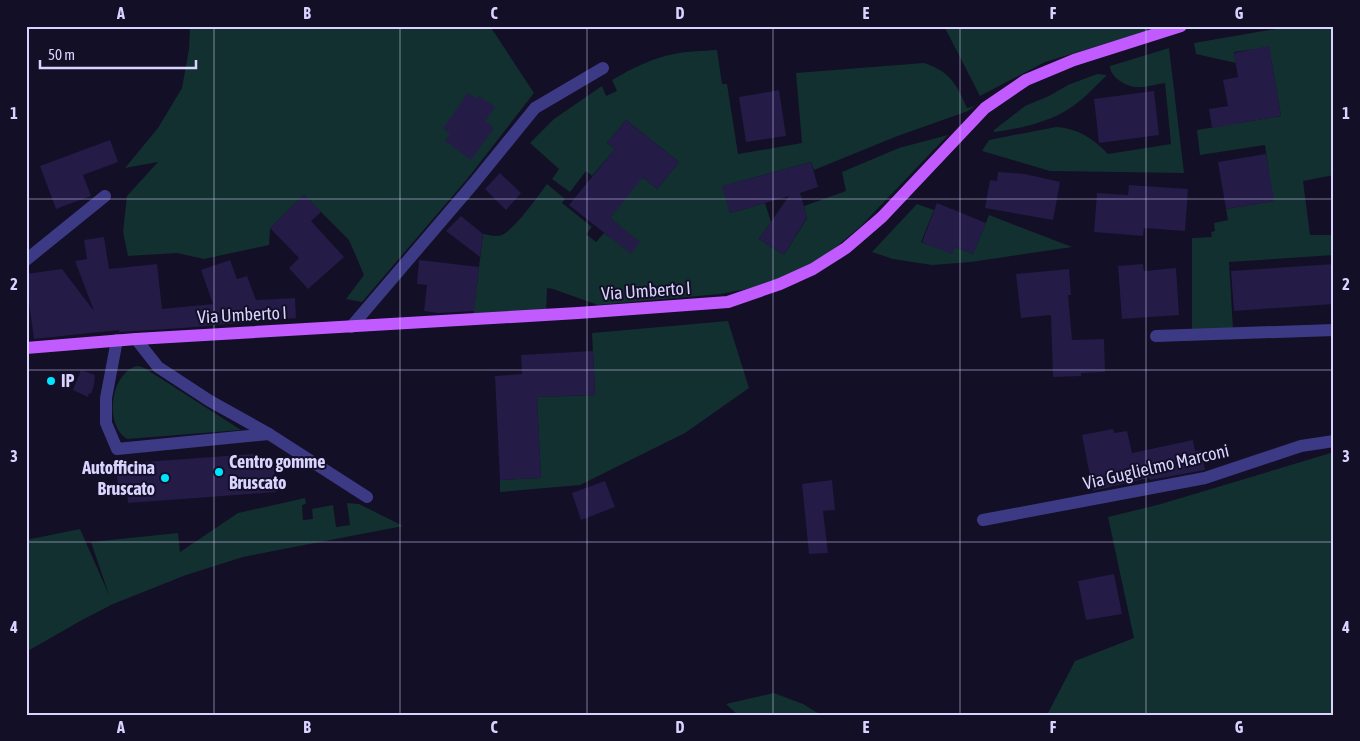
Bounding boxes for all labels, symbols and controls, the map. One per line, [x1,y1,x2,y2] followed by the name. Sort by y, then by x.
[116,4,125,22] text: A
[303,4,311,22] text: B
[490,4,498,22] text: C
[676,4,685,22] text: D
[863,4,870,22] text: E
[1050,4,1057,22] text: F
[1235,4,1244,22] text: G
[40,38,196,70] scale bar
[48,46,75,63] text: 50 m
[10,104,18,122] text: 1
[1342,104,1350,122] text: 1
[10,275,18,293] text: 2
[1342,275,1350,293] text: 2
[600,277,691,304] street label: Via Umberto I
[197,302,287,327] street label: Via Umberto I
[61,370,75,391] place label: IP
[45,375,57,387] marker: IP
[1081,439,1231,494] street label: Via Guglielmo Marconi
[10,447,18,465] text: 3
[1342,447,1350,465] text: 3
[229,451,325,493] place label: Centro gomme Bruscato
[81,457,155,499] place label: Autofficina Bruscato
[213,466,225,478] marker: Centro gomme Bruscato
[159,472,171,484] marker: Autofficina Bruscato
[9,618,18,636] text: 4
[1341,618,1350,636] text: 4
[116,718,125,736] text: A
[303,718,311,736] text: B
[490,718,498,736] text: C
[676,718,685,736] text: D
[863,718,870,736] text: E
[1050,718,1057,736] text: F
[1235,718,1244,736] text: G

